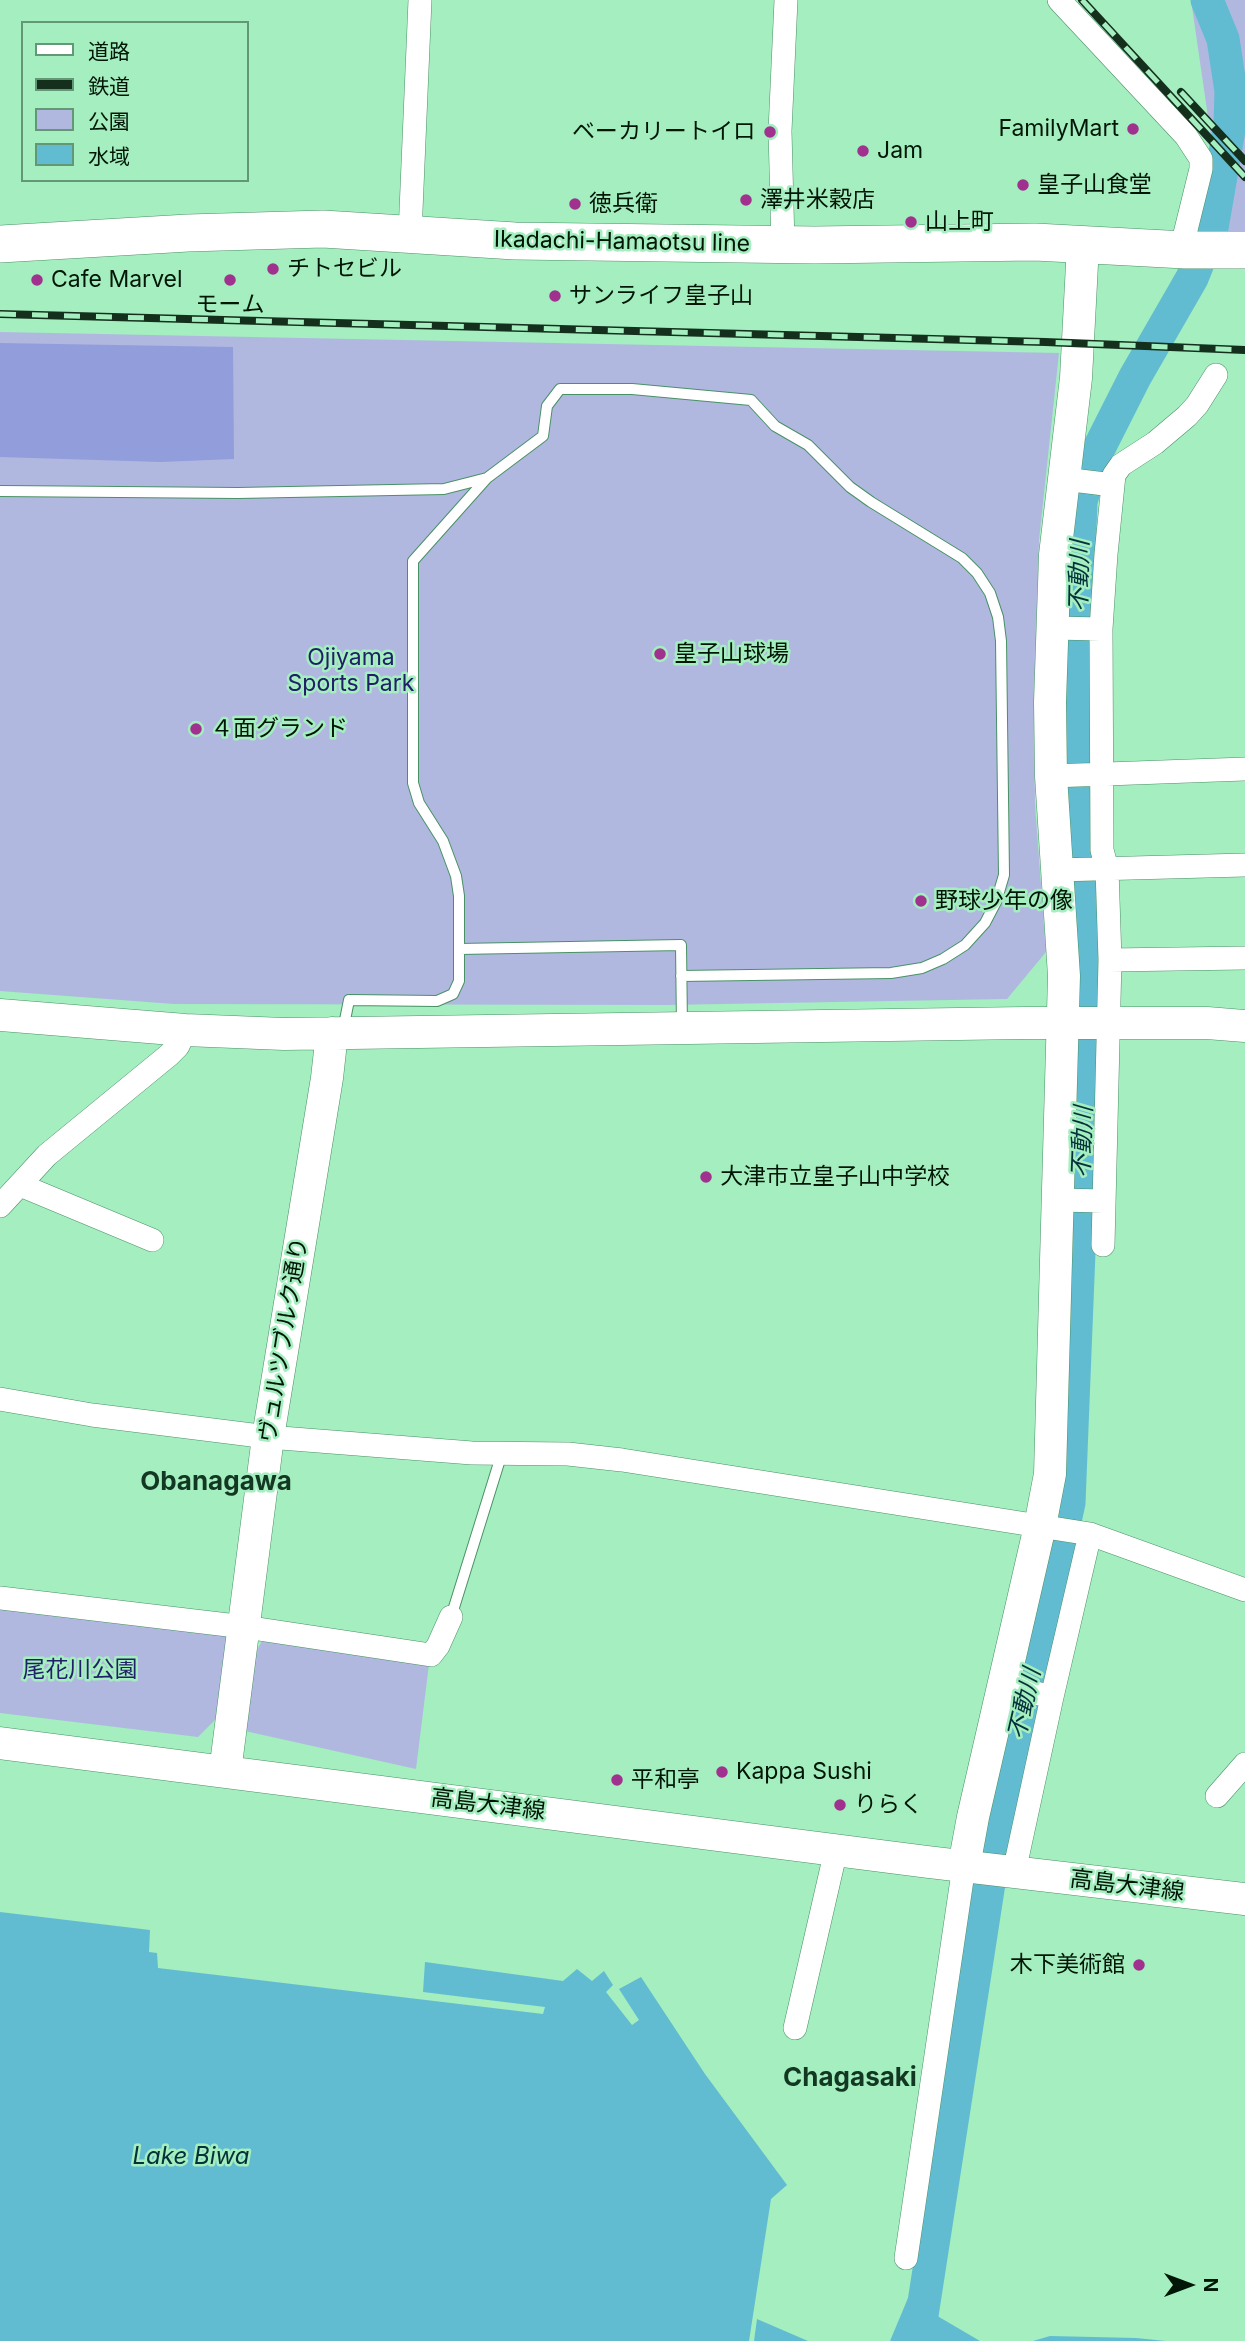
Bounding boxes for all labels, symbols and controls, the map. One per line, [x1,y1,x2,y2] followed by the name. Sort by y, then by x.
[21,21,248,182] legend
[88,39,130,64] text: 道路
[88,74,130,99] text: 鉄道
[88,109,130,134] text: 公園
[998,115,1119,143] place label: FamilyMart
[572,118,756,146] place label: ベーカリートイロ
[1125,121,1141,137] marker: FamilyMart
[762,124,778,140] marker: ベーカリートイロ
[877,137,923,165] place label: Jam
[855,143,871,159] marker: Jam
[88,144,130,169] text: 水域
[1037,171,1152,199] place label: 皇子山食堂
[1015,177,1031,193] marker: 皇子山食堂
[760,186,875,214] place label: 澤井米穀店
[589,190,658,218] place label: 徳兵衛
[738,192,754,208] marker: 澤井米穀店
[567,196,583,212] marker: 徳兵衛
[925,208,994,236] place label: 山上町
[903,214,919,230] marker: 山上町
[494,226,750,258] street label: Ikadachi-Hamaotsu line
[287,255,402,283] place label: チトセビル
[265,261,281,277] marker: チトセビル
[51,266,183,294] place label: Cafe Marvel
[29,272,45,288] marker: Cafe Marvel
[222,272,238,288] marker: モーム
[569,282,753,310] place label: サンライフ皇子山
[547,288,563,304] marker: サンライフ皇子山
[196,291,264,319] place label: モーム
[1065,540,1095,612] water label: 不動川
[674,640,789,668] place label: 皇子山球場
[288,644,414,698] park label: Ojiyama Sports Park
[652,646,668,662] marker: 皇子山球場
[210,715,348,743] place label: ４面グランド
[188,721,204,737] marker: ４面グランド
[935,887,1073,915] place label: 野球少年の像
[913,893,929,909] marker: 野球少年の像
[1067,1106,1099,1178] water label: 不動川
[720,1163,950,1191] place label: 大津市立皇子山中学校
[698,1169,714,1185] marker: 大津市立皇子山中学校
[254,1236,314,1444] street label: ヴュルツブルク通り
[140,1466,292,1498] district label: Obanagawa
[23,1656,137,1684] park label: 尾花川公園
[1003,1666,1047,1742] water label: 不動川
[736,1758,872,1786] place label: Kappa Sushi
[714,1764,730,1780] marker: Kappa Sushi
[631,1766,700,1794] place label: 平和亭
[609,1772,625,1788] marker: 平和亭
[429,1784,547,1826] street label: 高島大津線
[854,1791,923,1819] place label: りらく
[832,1797,848,1813] marker: りらく
[1068,1865,1186,1907] street label: 高島大津線
[1010,1951,1125,1979] place label: 木下美術館
[1131,1957,1147,1973] marker: 木下美術館
[783,2062,917,2094] district label: Chagasaki
[133,2143,249,2171] water label: Lake Biwa
[1154,2250,1224,2320] north arrow
[1199,2278,1222,2292] text: N

